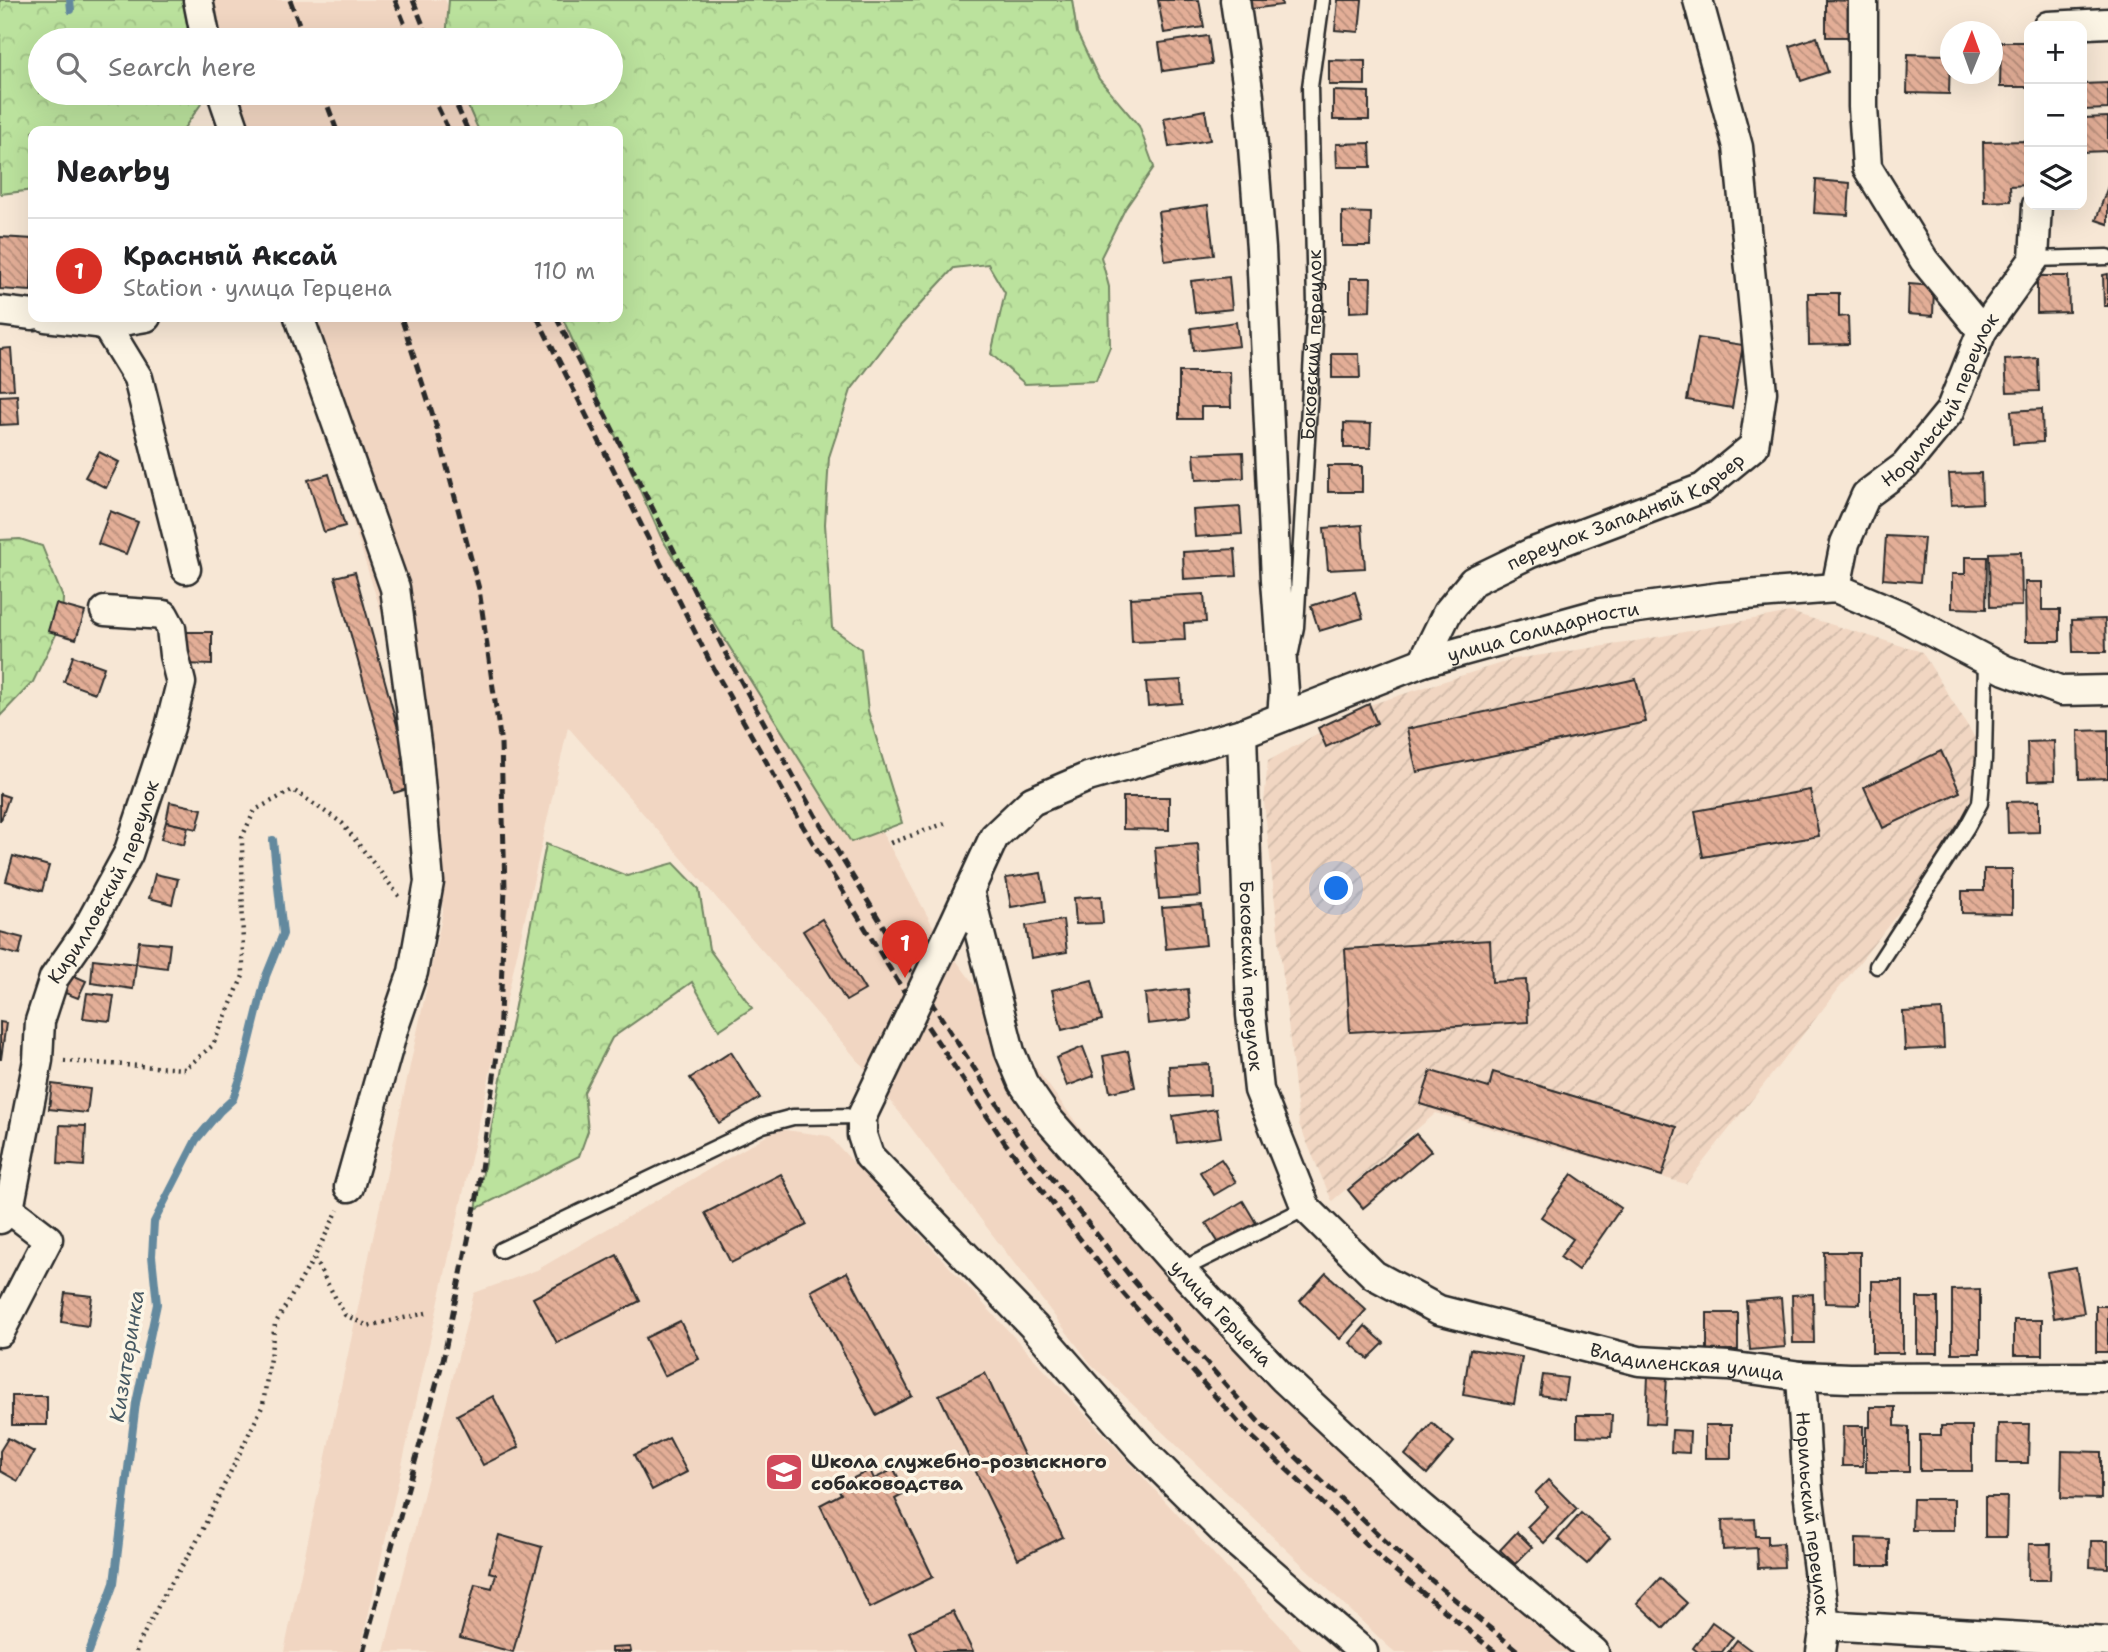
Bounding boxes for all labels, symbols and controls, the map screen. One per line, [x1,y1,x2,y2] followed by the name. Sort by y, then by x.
[1940,21,2003,84] north arrow
[2024,21,2087,210] map controls
[2024,21,2087,84] button: +
[28,28,623,105] search box
[52,48,90,86] icon: search
[108,49,257,84] text: Search here
[2024,84,2087,147] button: −
[2024,147,2087,210] button: layers
[56,151,171,192] text: Nearby
[123,238,337,273] text: Красный Аксай
[1295,249,1328,441] street label: Боковский переулок
[74,256,84,286] text: 1
[533,256,595,286] text: 110 m
[123,273,392,303] text: Station · улица Герцена
[1876,308,2004,493] street label: Норильский переулок
[1502,447,1750,576] street label: переулок Западный Карьер
[1444,596,1641,668] street label: улица Солидарности
[42,777,165,989] street label: Кирилловский переулок
[1319,871,1353,905] your location
[1234,880,1269,1072] street label: Боковский переулок
[882,920,928,978] pin: 1
[1165,1255,1278,1372] street label: улица Герцена
[103,1288,151,1424] water label: Кизитеринка
[1587,1337,1786,1387] street label: Владиленская улица
[1790,1411,1836,1617] street label: Норильский переулок
[811,1449,1107,1496] place label: Школа служебно-розыскного собаководства
[763,1451,805,1493] school or university icon: Школа служебно-розыскного собаководства

